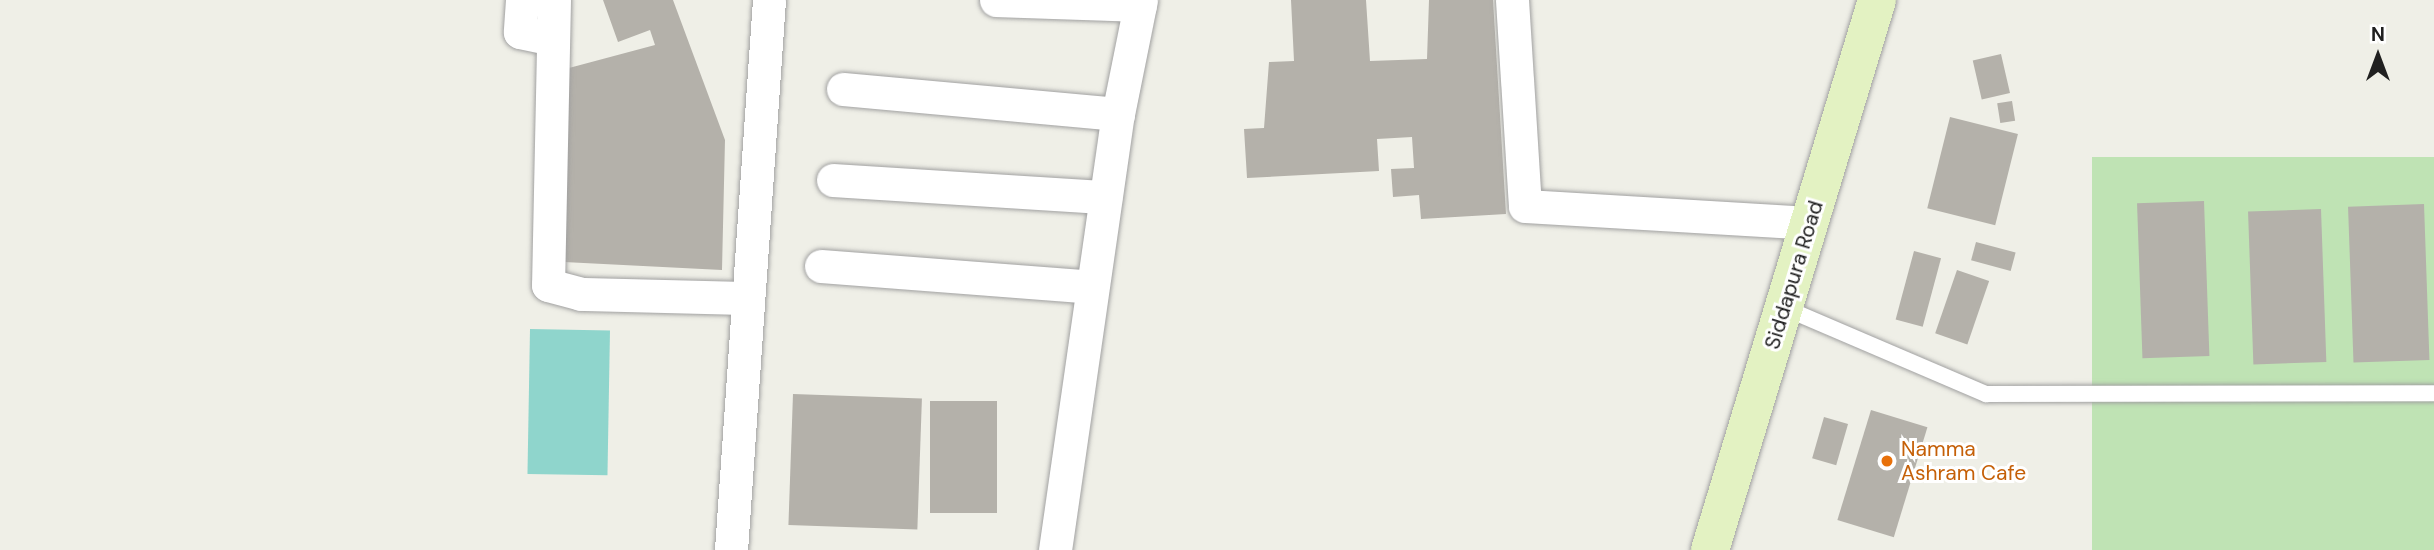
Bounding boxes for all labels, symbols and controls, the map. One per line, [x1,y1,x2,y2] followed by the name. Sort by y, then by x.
[2343,21,2413,91] north arrow
[2371,22,2385,47] text: N
[1759,198,1829,352] street label: Siddapura Road
[1901,436,2026,486] place label: Namma Ashram Cafe
[1879,453,1895,469] marker: Namma Ashram Cafe

